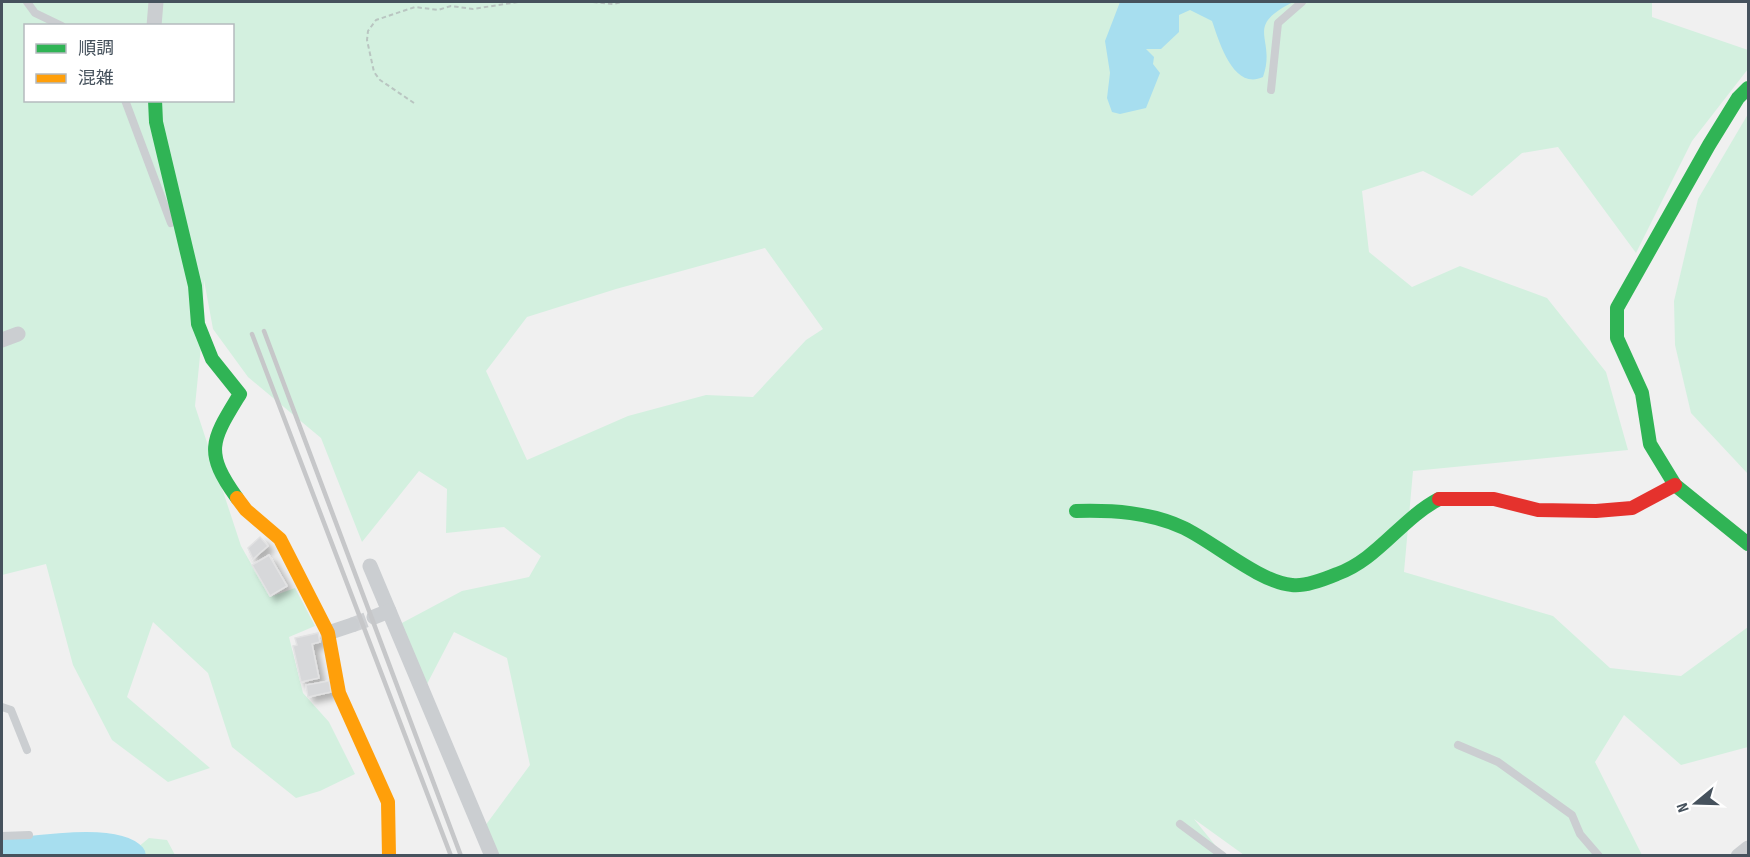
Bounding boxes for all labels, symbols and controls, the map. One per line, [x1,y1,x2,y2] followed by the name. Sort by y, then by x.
[24,24,234,102] legend
[78,38,114,59] text: 順調
[78,68,114,89] text: 混雑
[1666,773,1726,833] north arrow
[1673,800,1694,815] text: N

